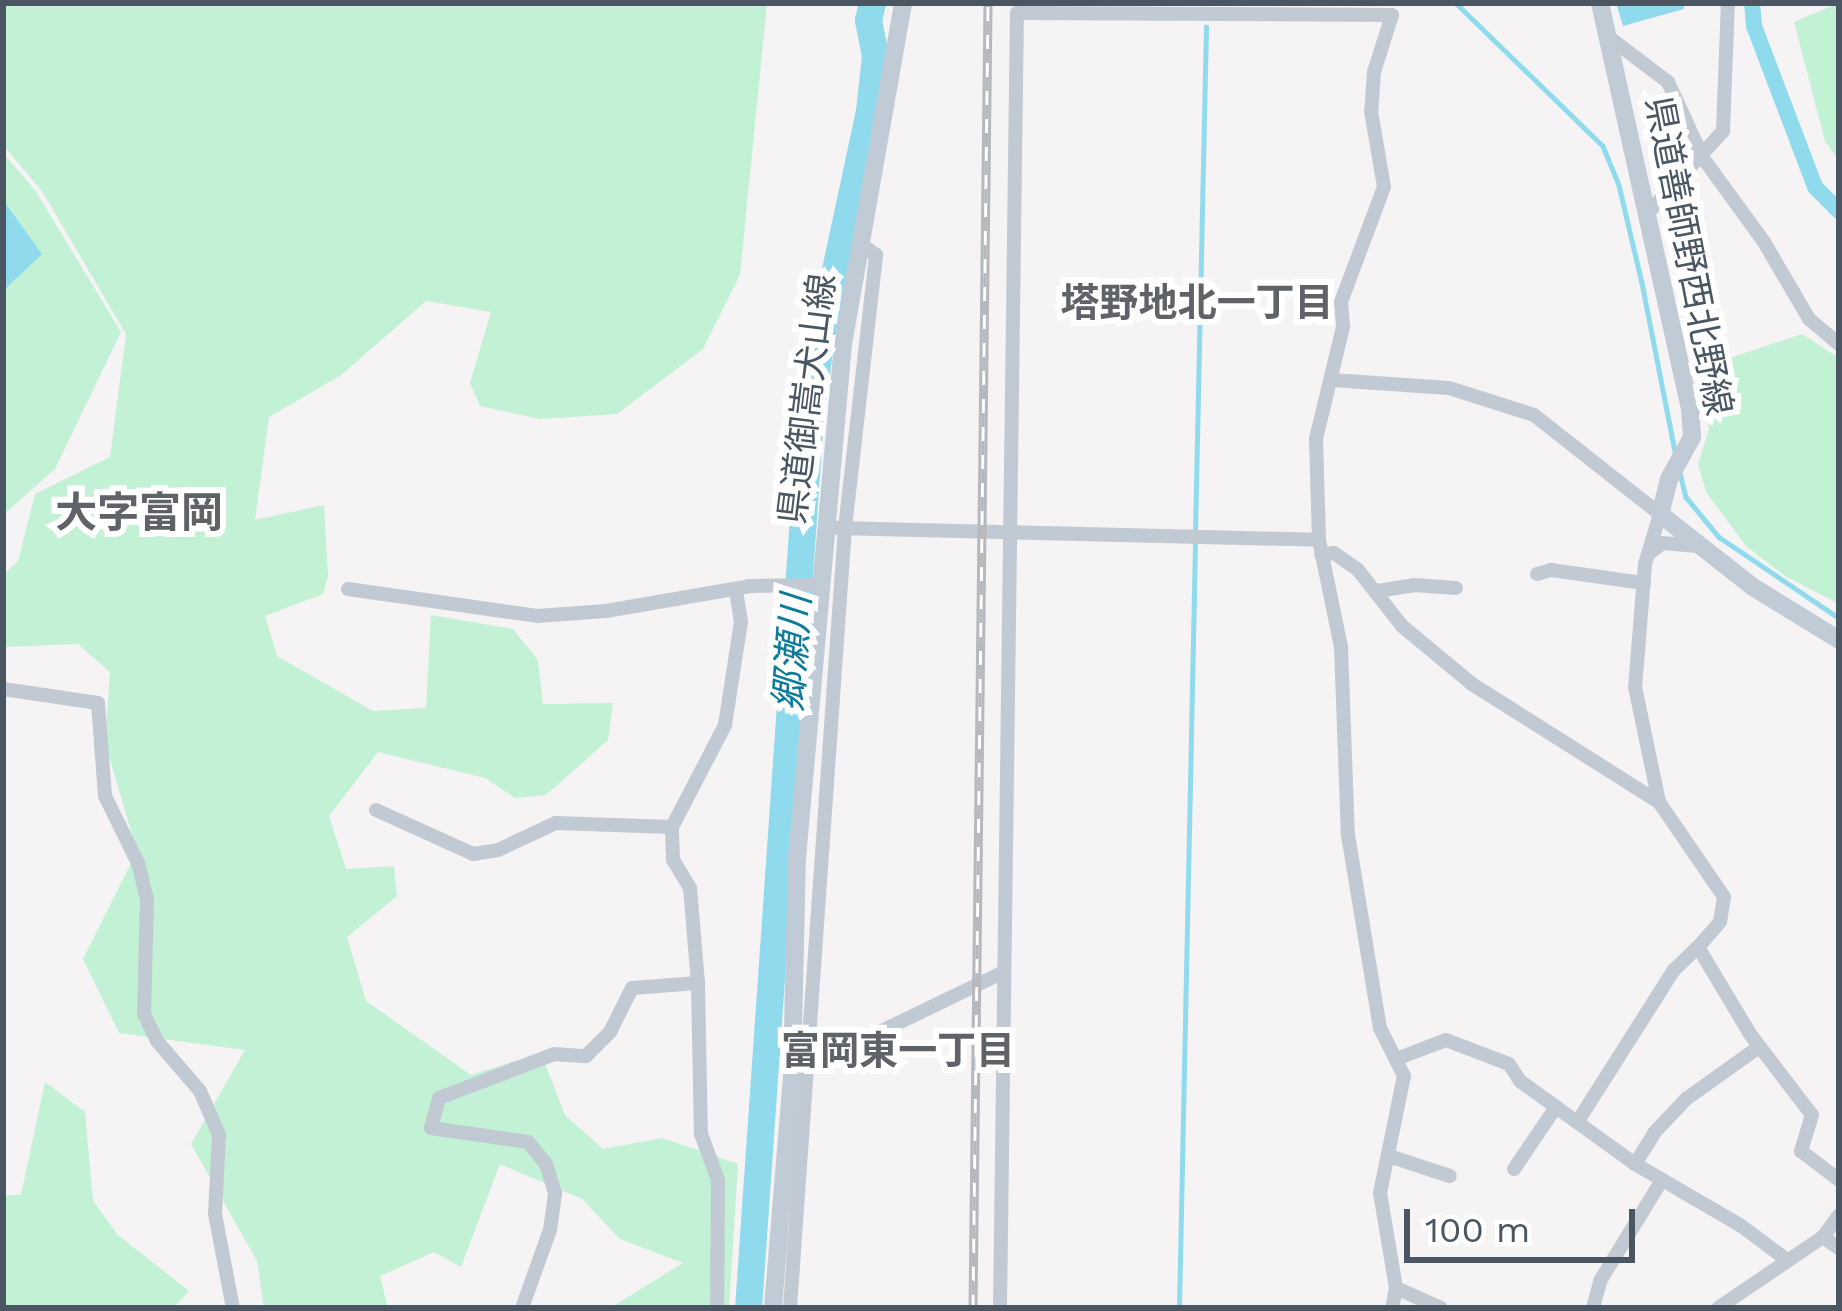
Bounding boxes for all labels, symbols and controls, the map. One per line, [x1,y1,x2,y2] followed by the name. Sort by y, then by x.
[1636,93,1740,419] street label: 県道善師野西北野線
[771,271,845,527] street label: 県道御嵩犬山線
[1061,280,1333,326] district label: 塔野地北一丁目
[55,488,223,538] district label: 大字富岡
[766,593,820,713] water label: 郷瀬川
[781,1028,1015,1074] district label: 富岡東一丁目
[1410,1185,1641,1259] scale bar
[1425,1209,1530,1251] text: 100 m

